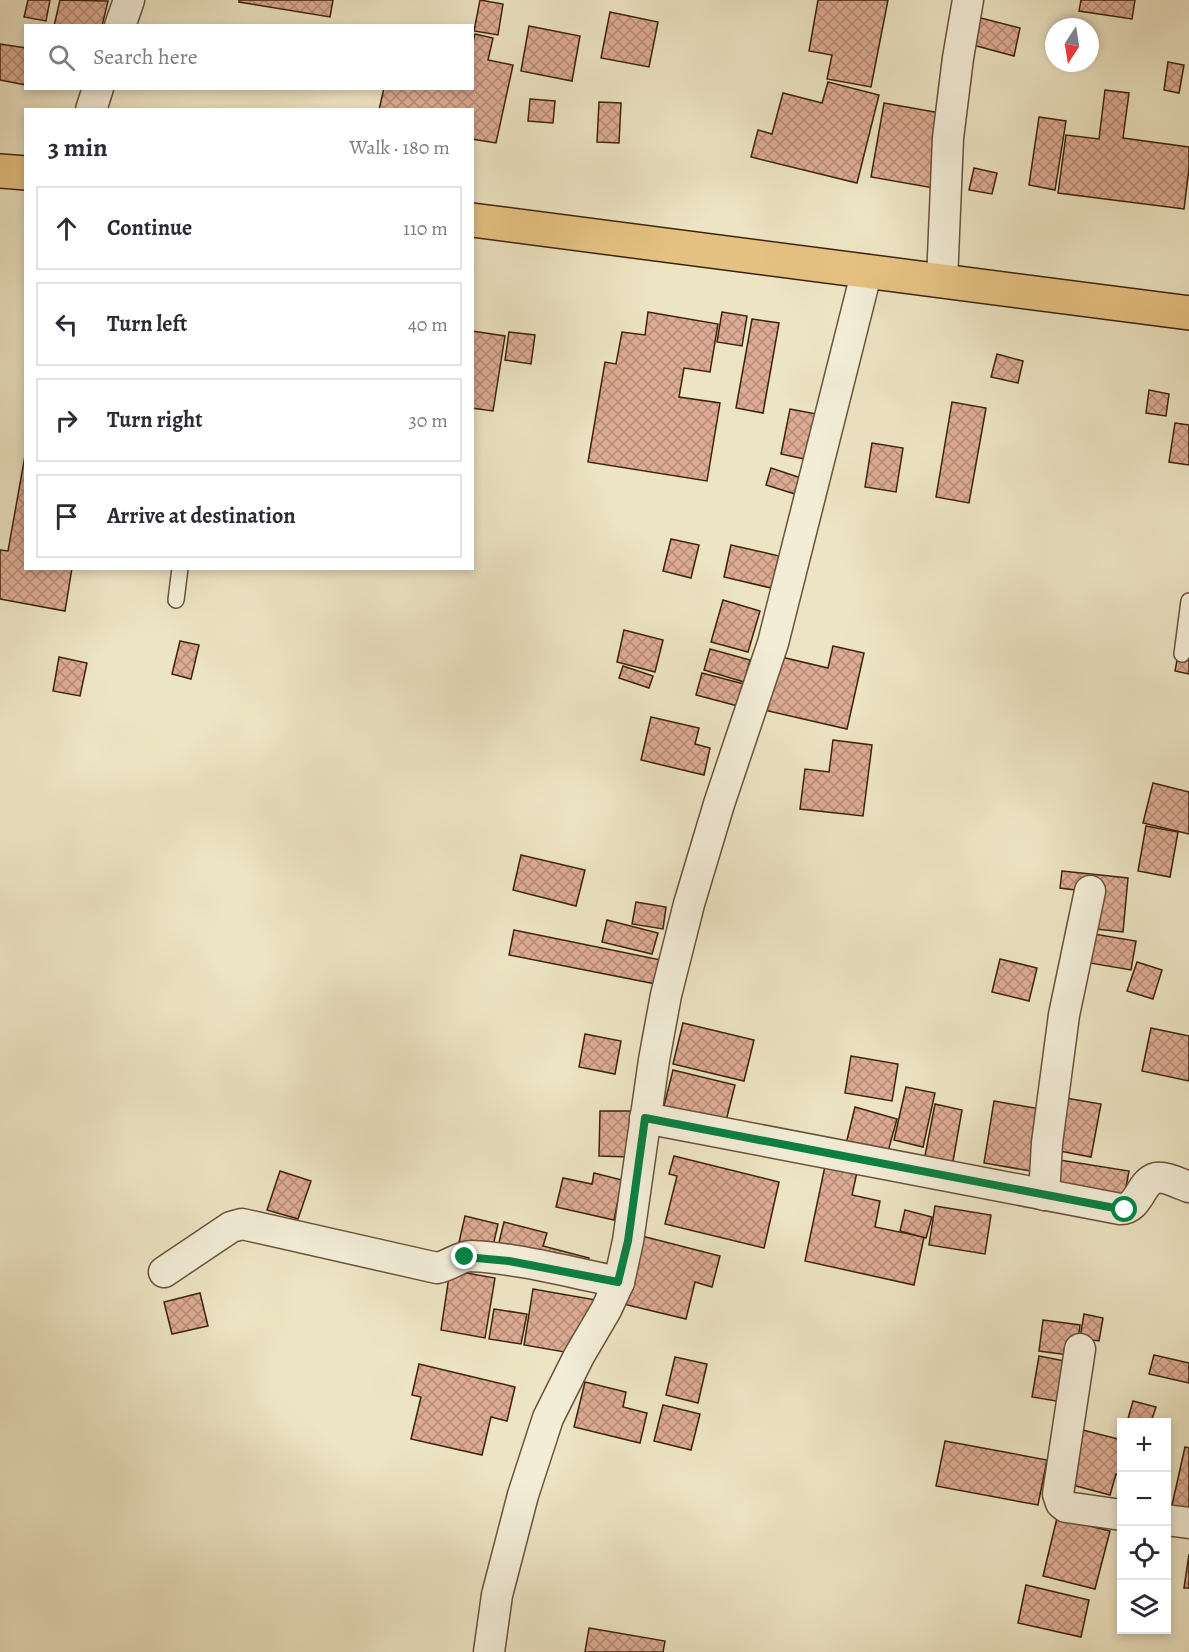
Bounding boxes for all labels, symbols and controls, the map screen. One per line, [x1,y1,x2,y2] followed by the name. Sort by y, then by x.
[1045,18,1099,72] north arrow
[24,24,474,90] search box
[45,41,78,74] icon: search
[93,42,198,72] text: Search here
[48,130,108,165] text: 3 min
[349,134,450,161] text: Walk · 180 m
[50,212,83,245] icon: ahead
[107,213,192,243] text: Continue
[403,215,448,242] text: 110 m
[50,308,83,341] icon: left
[107,309,187,339] text: Turn left
[408,311,448,338] text: 40 m
[50,404,83,437] icon: right
[107,405,203,435] text: Turn right
[408,407,448,434] text: 30 m
[50,500,83,533] icon: arrive
[107,501,296,531] text: Arrive at destination
[1111,1196,1137,1222] route start
[451,1243,477,1269] route end
[1117,1418,1171,1634] map controls
[1117,1418,1171,1472] button: +
[1117,1472,1171,1526] button: −
[1117,1526,1171,1580] button: locate
[1117,1580,1171,1634] button: layers

